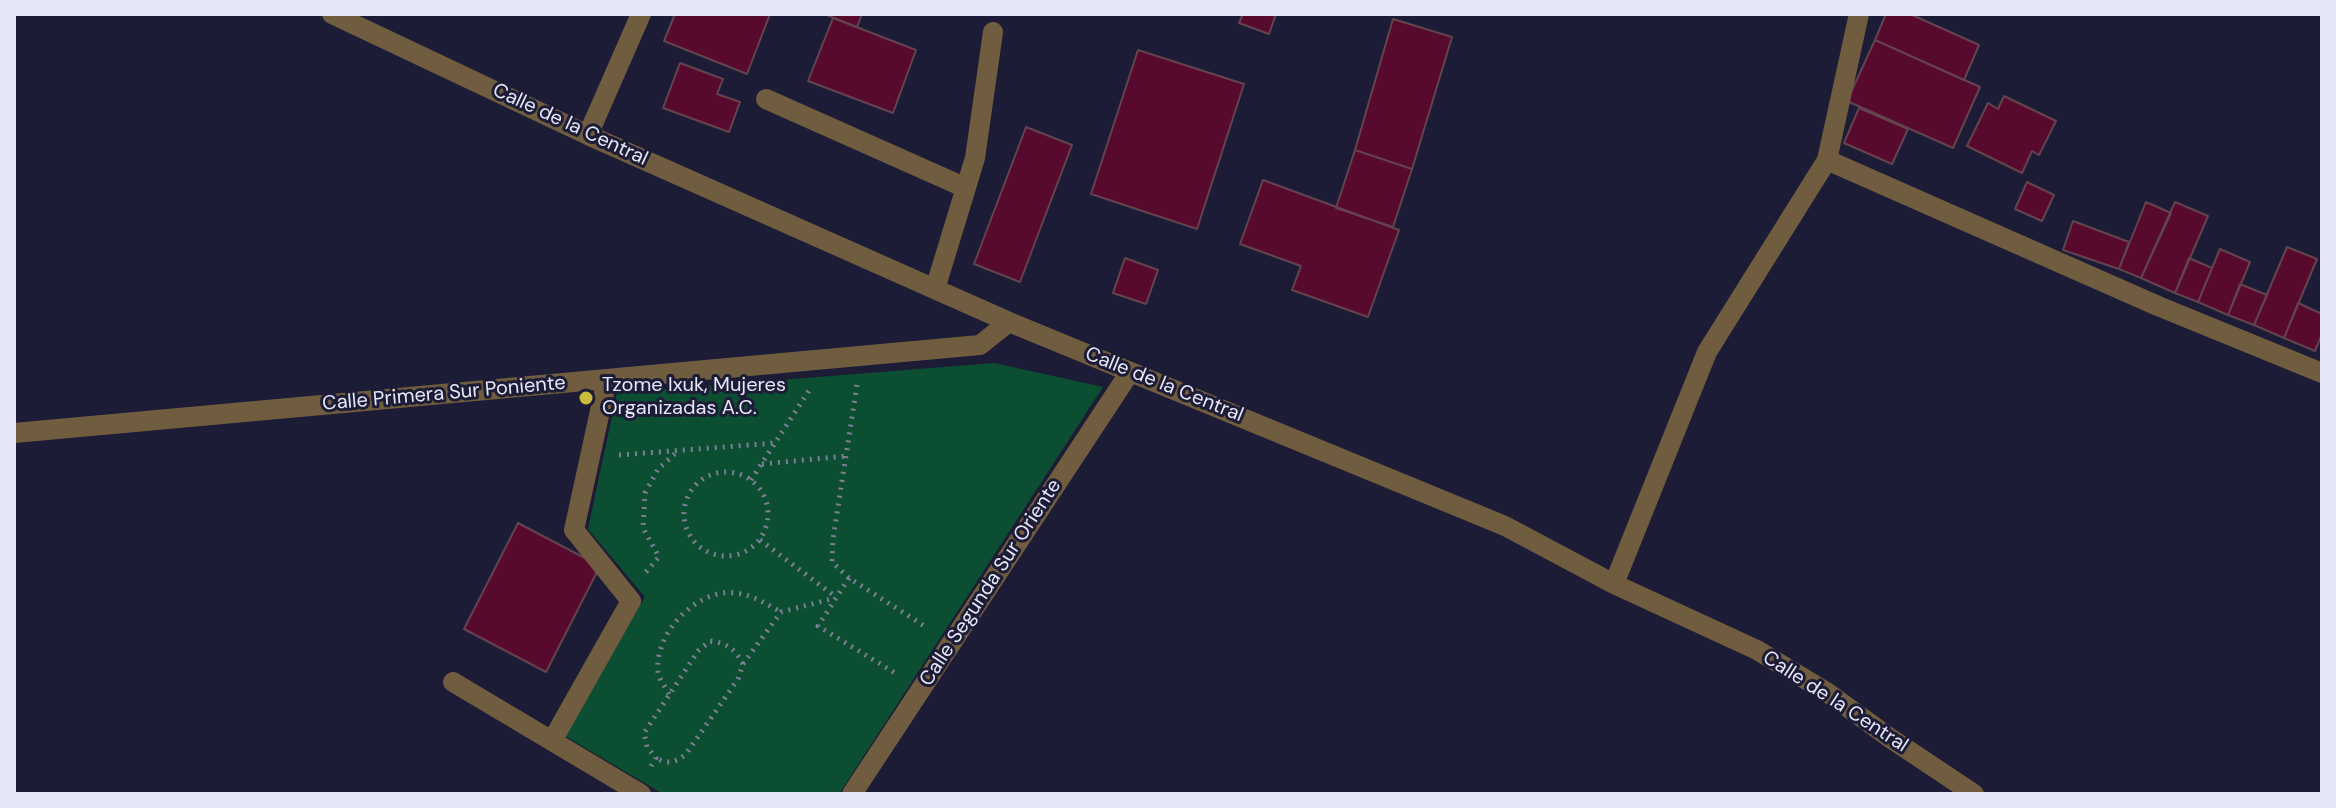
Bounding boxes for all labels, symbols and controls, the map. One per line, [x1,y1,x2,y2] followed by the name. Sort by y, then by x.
[489,79,651,171] street label: Calle de la Central
[1081,342,1247,428] street label: Calle de la Central
[321,371,567,417] street label: Calle Primera Sur Poniente
[602,374,786,421] place label: Tzome Ixuk, Mujeres Organizadas A.C.
[577,389,595,407] marker: Tzome Ixuk, Mujeres Organizadas A.C.
[915,475,1067,691] street label: Calle Segunda Sur Oriente
[1758,646,1912,758] street label: Calle de la Central

